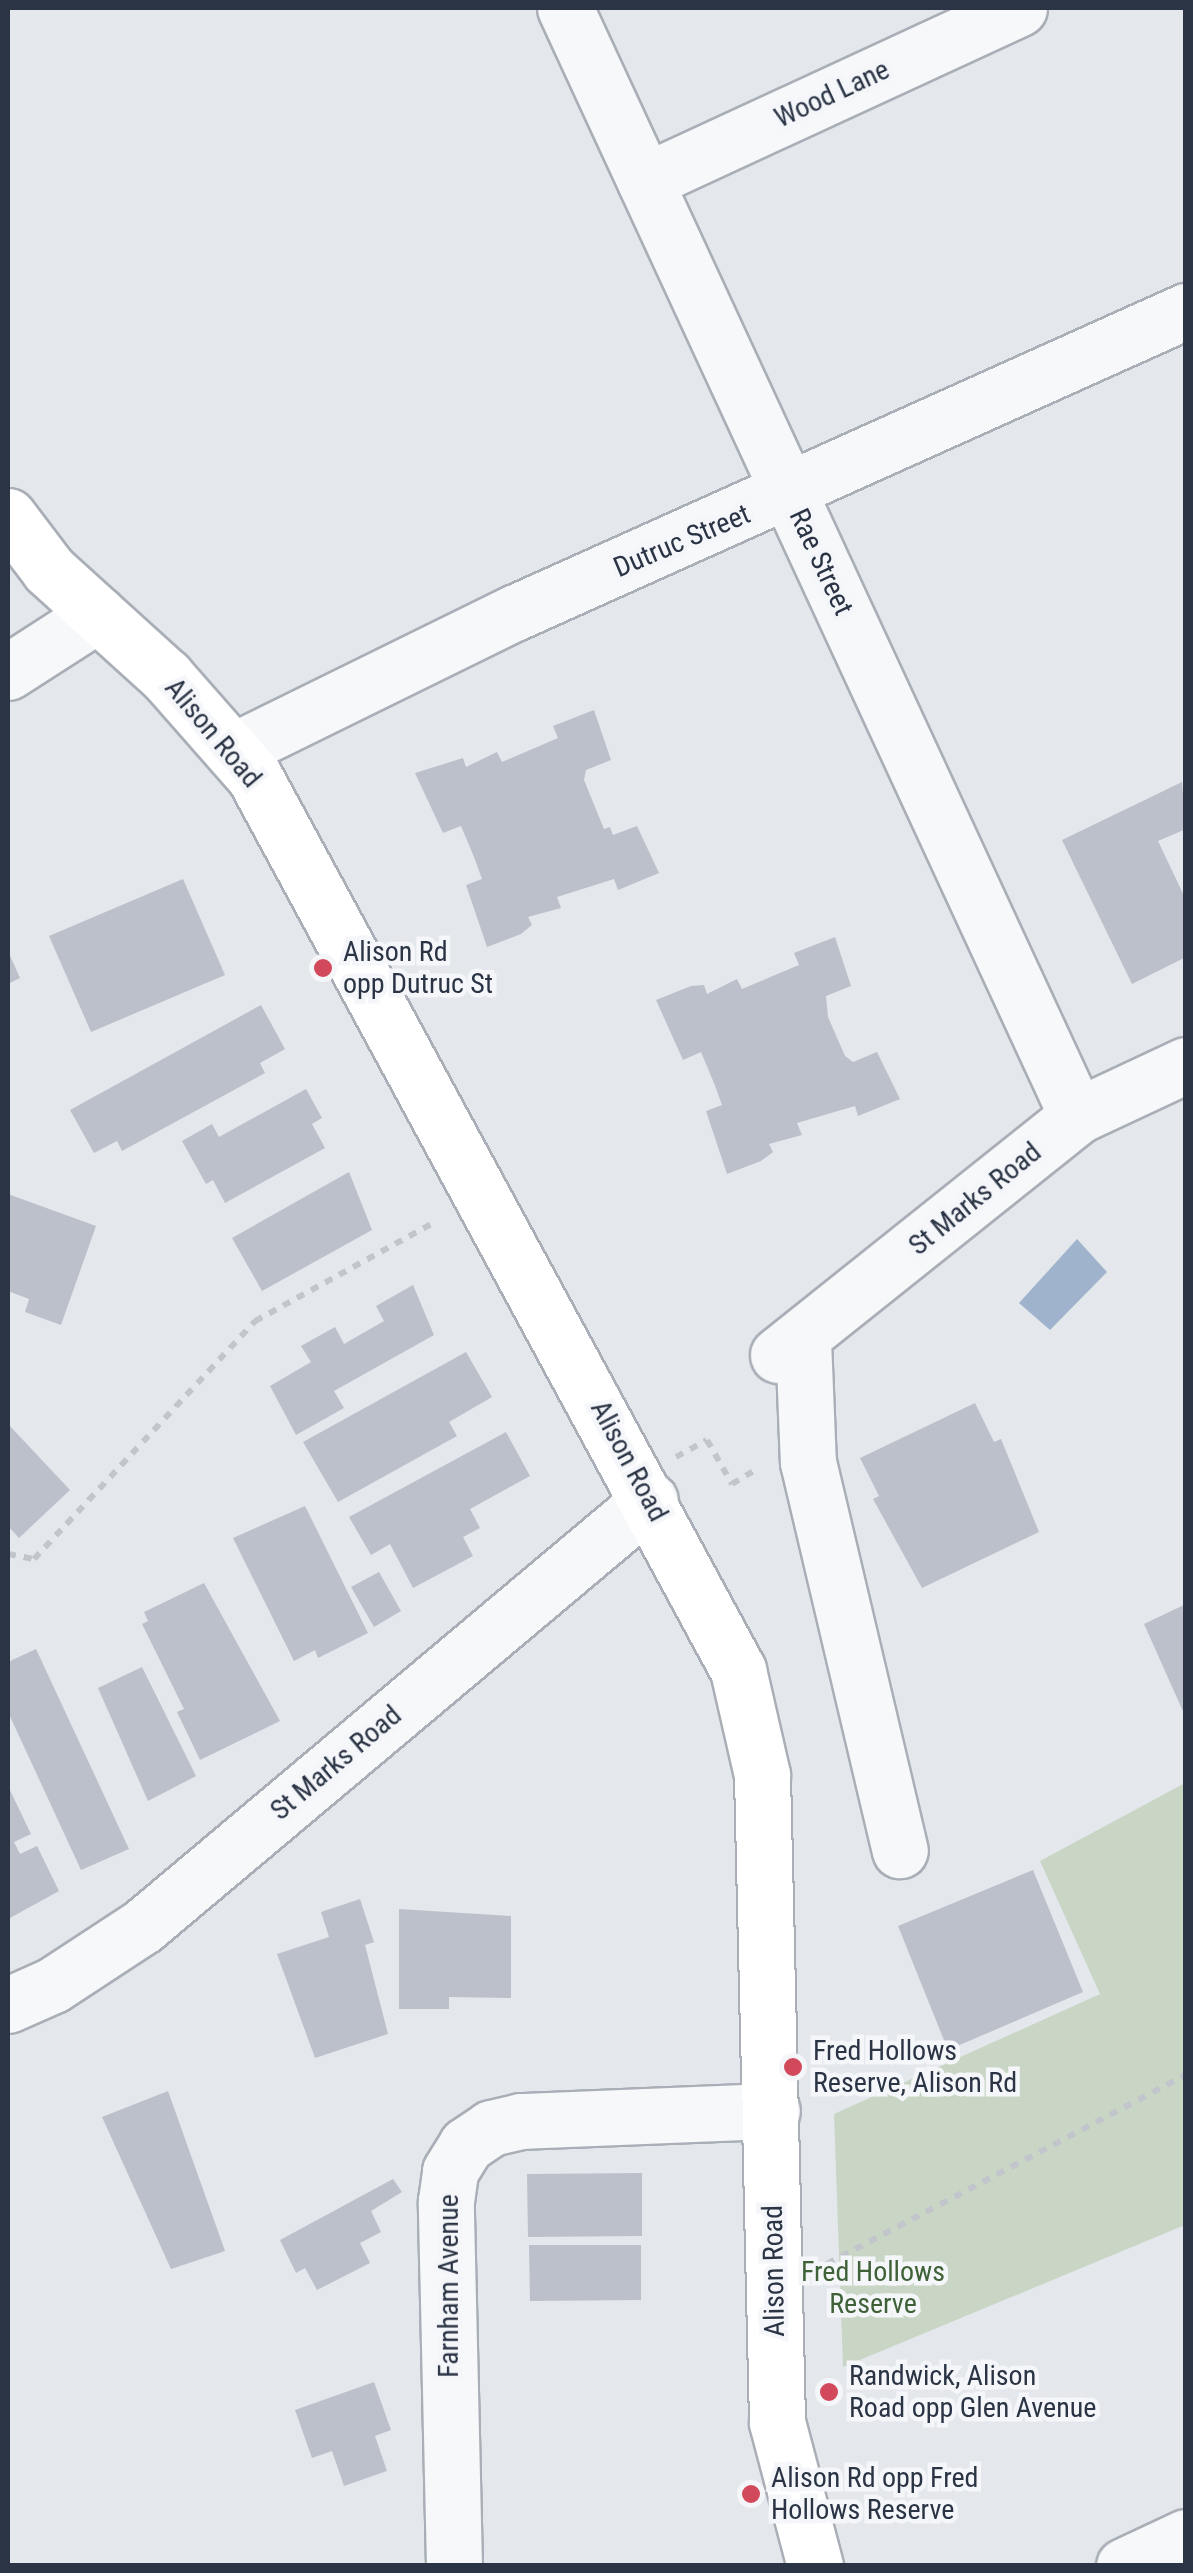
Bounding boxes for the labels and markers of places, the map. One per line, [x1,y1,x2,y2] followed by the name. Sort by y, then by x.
[343,935,493,1001] place label: Alison Rd opp Dutruc St
[312,957,334,979] marker: Alison Rd opp Dutruc St
[813,2034,1017,2100] place label: Fred Hollows Reserve, Alison Rd
[782,2056,804,2078] marker: Fred Hollows Reserve, Alison Rd
[849,2359,1096,2425] place label: Randwick, Alison Road opp Glen Avenue
[818,2381,840,2403] marker: Randwick, Alison Road opp Glen Avenue
[771,2461,978,2527] place label: Alison Rd opp Fred Hollows Reserve
[740,2483,762,2505] marker: Alison Rd opp Fred Hollows Reserve

